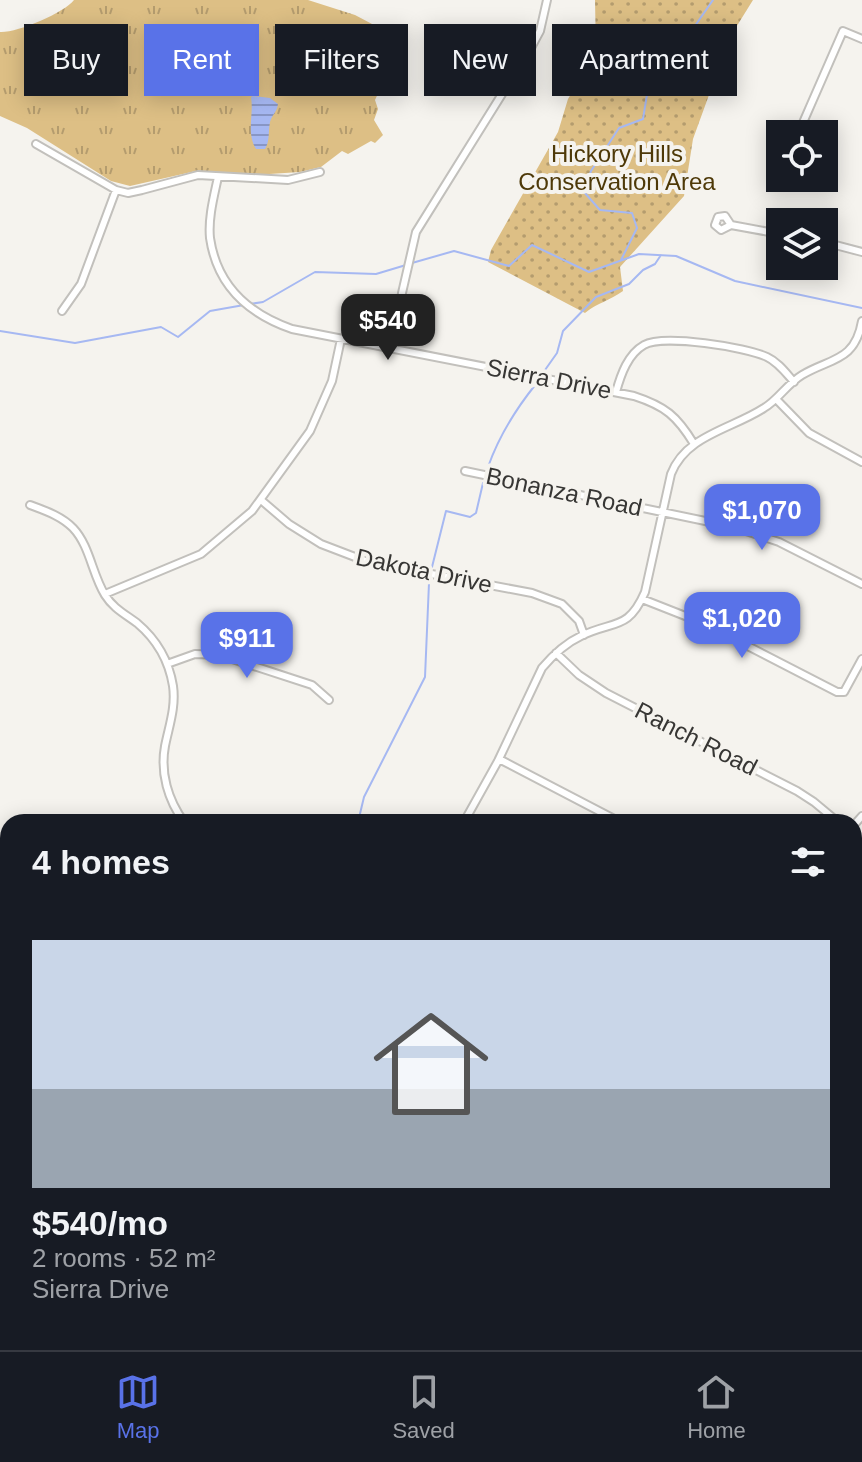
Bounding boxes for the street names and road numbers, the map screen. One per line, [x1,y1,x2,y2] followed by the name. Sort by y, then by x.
[484,353,614,404] street label: Sierra Drive
[484,462,645,521] street label: Bonanza Road
[353,543,495,598] street label: Dakota Drive
[631,696,762,781] street label: Ranch Road

